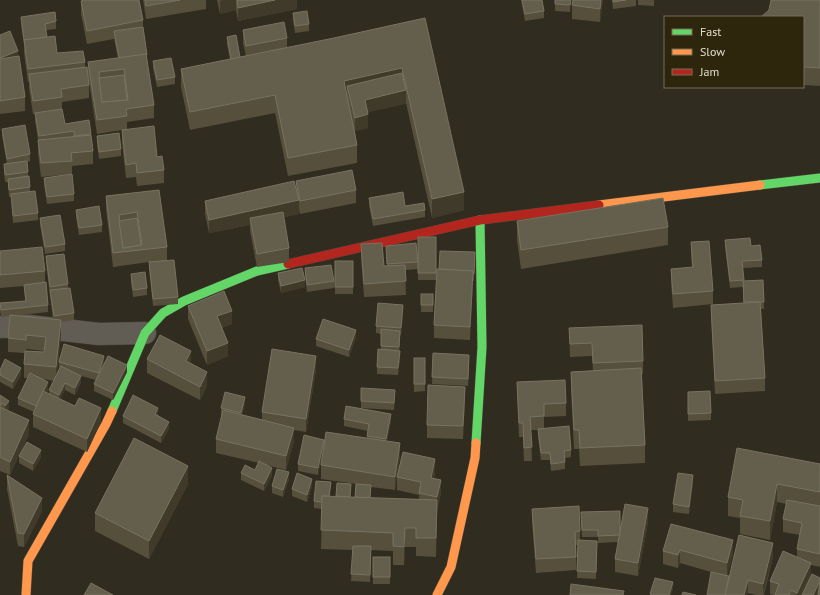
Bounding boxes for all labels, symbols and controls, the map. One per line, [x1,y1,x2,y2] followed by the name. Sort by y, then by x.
[664,16,804,88] legend
[700,24,721,39] text: Fast
[700,44,725,59] text: Slow
[699,64,719,79] text: Jam

